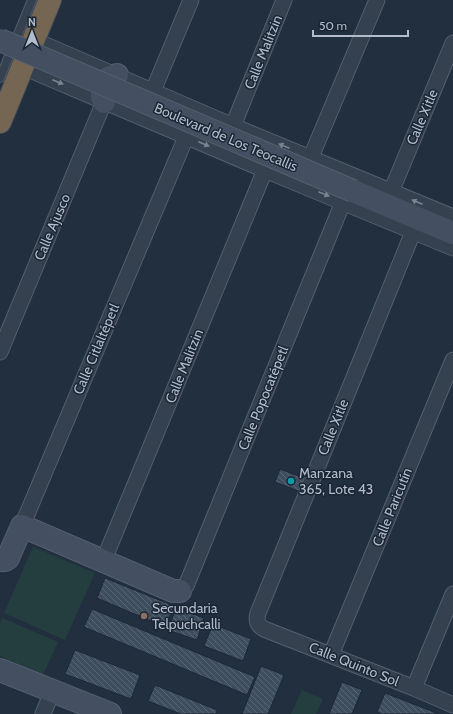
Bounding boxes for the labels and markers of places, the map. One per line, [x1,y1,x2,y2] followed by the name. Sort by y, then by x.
[299,464,373,498] place label: Manzana 365, Lote 43
[286,476,296,486] marker: Manzana 365, Lote 43
[152,599,221,633] place label: Secundaria Telpuchcalli
[139,611,149,621] marker: Secundaria Telpuchcalli

